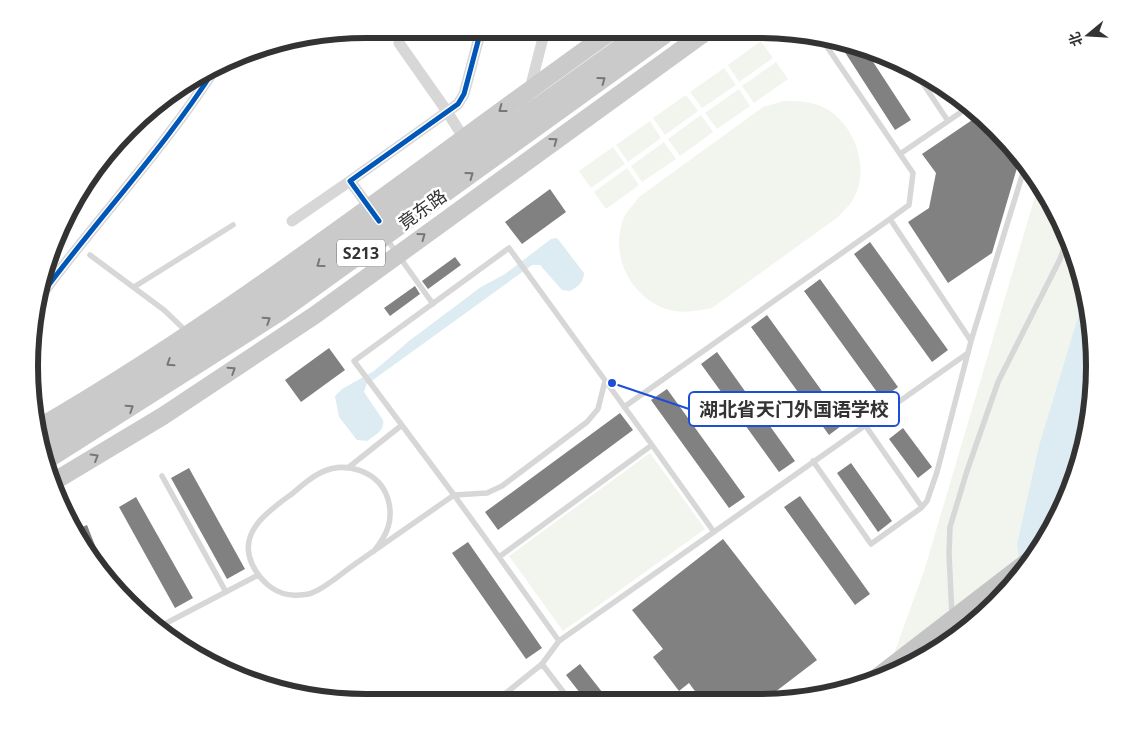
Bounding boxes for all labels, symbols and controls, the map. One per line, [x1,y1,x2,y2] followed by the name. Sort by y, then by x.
[1063,10,1113,60] north arrow
[1064,30,1086,49] text: 北
[596,77,606,86] one-way arrow
[498,103,508,112] one-way arrow
[548,138,558,147] one-way arrow
[464,172,474,181] one-way arrow
[393,183,451,235] street label: 竟东路
[416,233,426,242] one-way arrow
[337,240,385,266] road number: S213
[317,258,326,266] one-way arrow
[261,317,270,327] one-way arrow
[166,357,175,367] one-way arrow
[227,367,236,376] one-way arrow
[689,392,899,426] callout: 湖北省天门外国语学校
[699,396,889,422] text: 湖北省天门外国语学校
[124,405,133,414] one-way arrow
[90,454,99,464] one-way arrow

